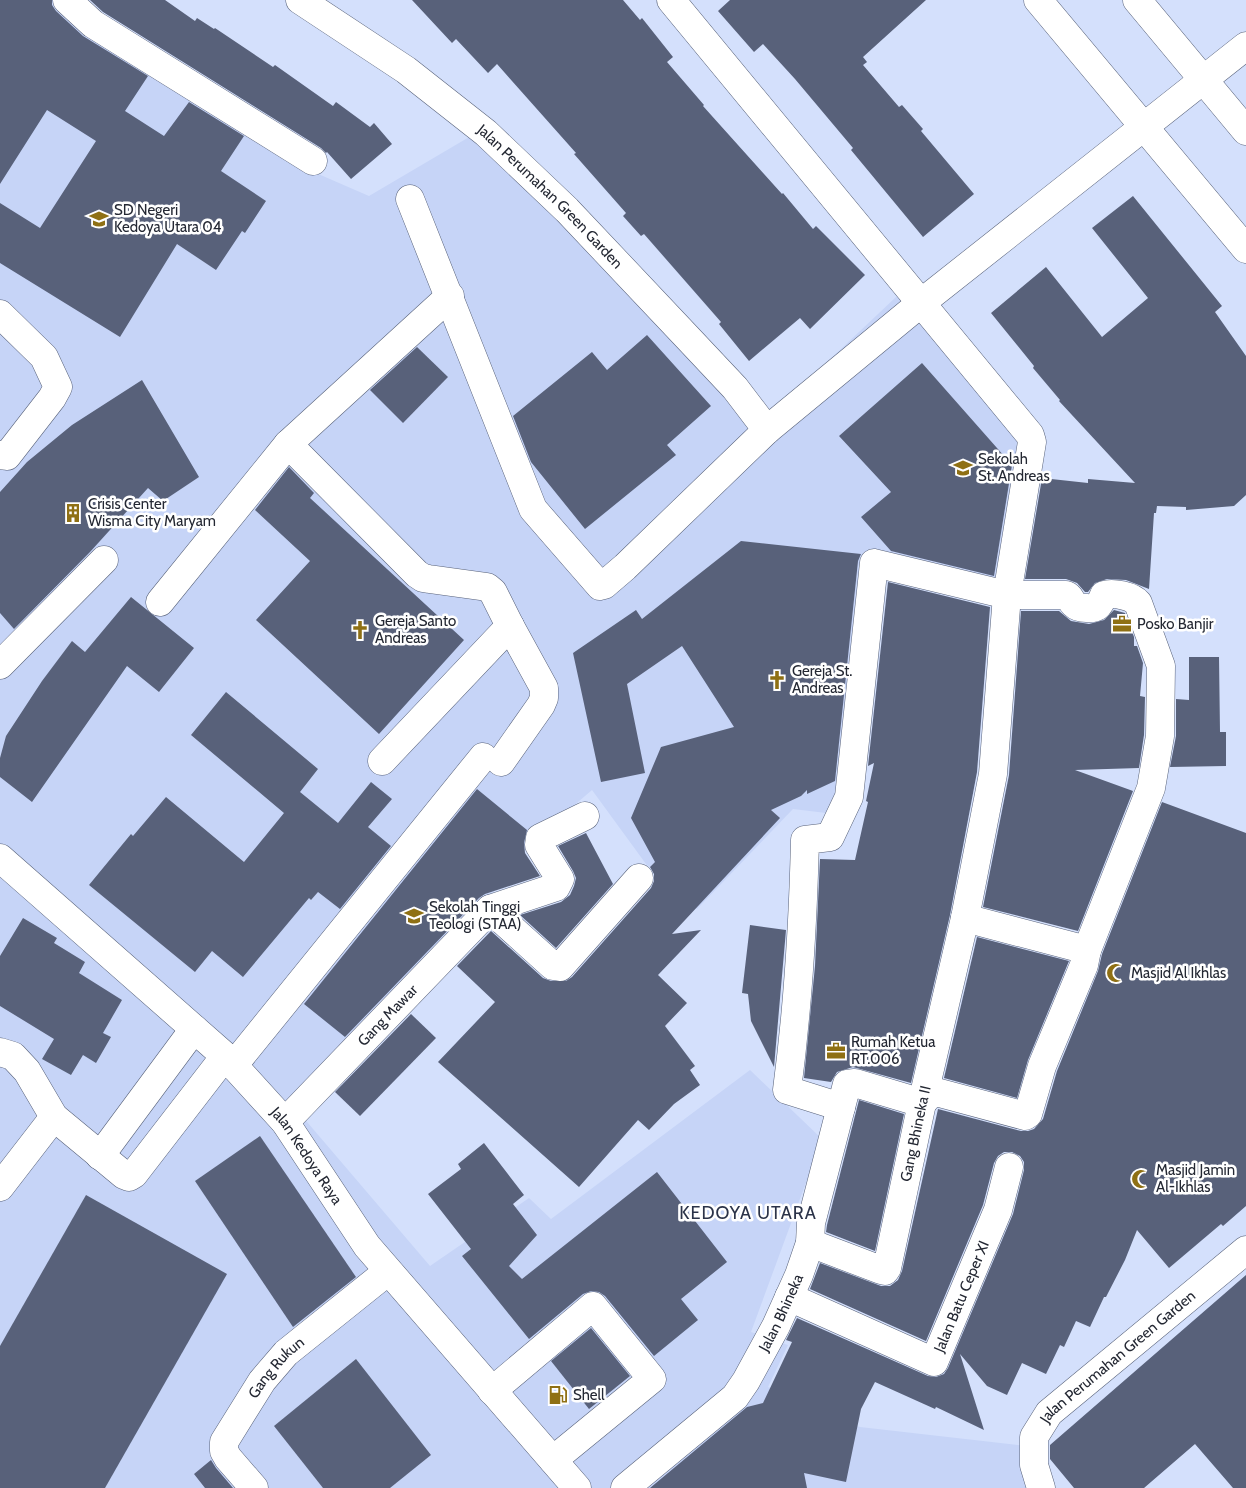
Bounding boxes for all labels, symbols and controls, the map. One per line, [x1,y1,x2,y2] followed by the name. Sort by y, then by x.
[473,120,627,272] street label: Jalan Perumahan Green Garden
[114,201,222,236] place label: SD Negeri Kedoya Utara 04
[88,208,110,230] school or university icon: SD Negeri Kedoya Utara 04
[978,450,1050,485] place label: Sekolah St. Andreas
[952,457,974,479] school or university icon: Sekolah St. Andreas
[88,495,216,530] place label: Crisis Center Wisma City Maryam
[62,502,84,524] building icon: Crisis Center Wisma City Maryam
[375,612,456,647] place label: Gereja Santo Andreas
[1111,613,1133,635] office icon: Posko Banjir
[1137,615,1214,633] place label: Posko Banjir
[349,619,371,641] church icon: Gereja Santo Andreas
[792,662,852,697] place label: Gereja St. Andreas
[766,669,788,691] church icon: Gereja St. Andreas
[429,898,521,933] place label: Sekolah Tinggi Teologi (STAA)
[403,905,425,927] school or university icon: Sekolah Tinggi Teologi (STAA)
[1105,962,1127,984] mosque icon: Masjid Al Ikhlas
[1131,964,1226,982] place label: Masjid Al Ikhlas
[354,981,421,1050] street label: Gang Mawar
[851,1033,936,1068] place label: Rumah Ketua RT.006
[825,1040,847,1062] office icon: Rumah Ketua RT.006
[897,1084,935,1183] street label: Gang Bhineka II
[266,1103,347,1209] street label: Jalan Kedoya Raya
[1156,1161,1235,1196] place label: Masjid Jamin Al-Ikhlas
[1130,1168,1152,1190] mosque icon: Masjid Jamin Al-Ikhlas
[679,1202,817,1224] district label: KEDOYA UTARA
[930,1238,993,1356] street label: Jalan Batu Ceper XI
[754,1271,808,1355] street label: Jalan Bhineka
[1035,1287,1199,1427] street label: Jalan Perumahan Green Garden
[244,1333,308,1402] street label: Gang Rukun
[547,1384,569,1406] fuel station icon: Shell
[573,1386,605,1404] place label: Shell

